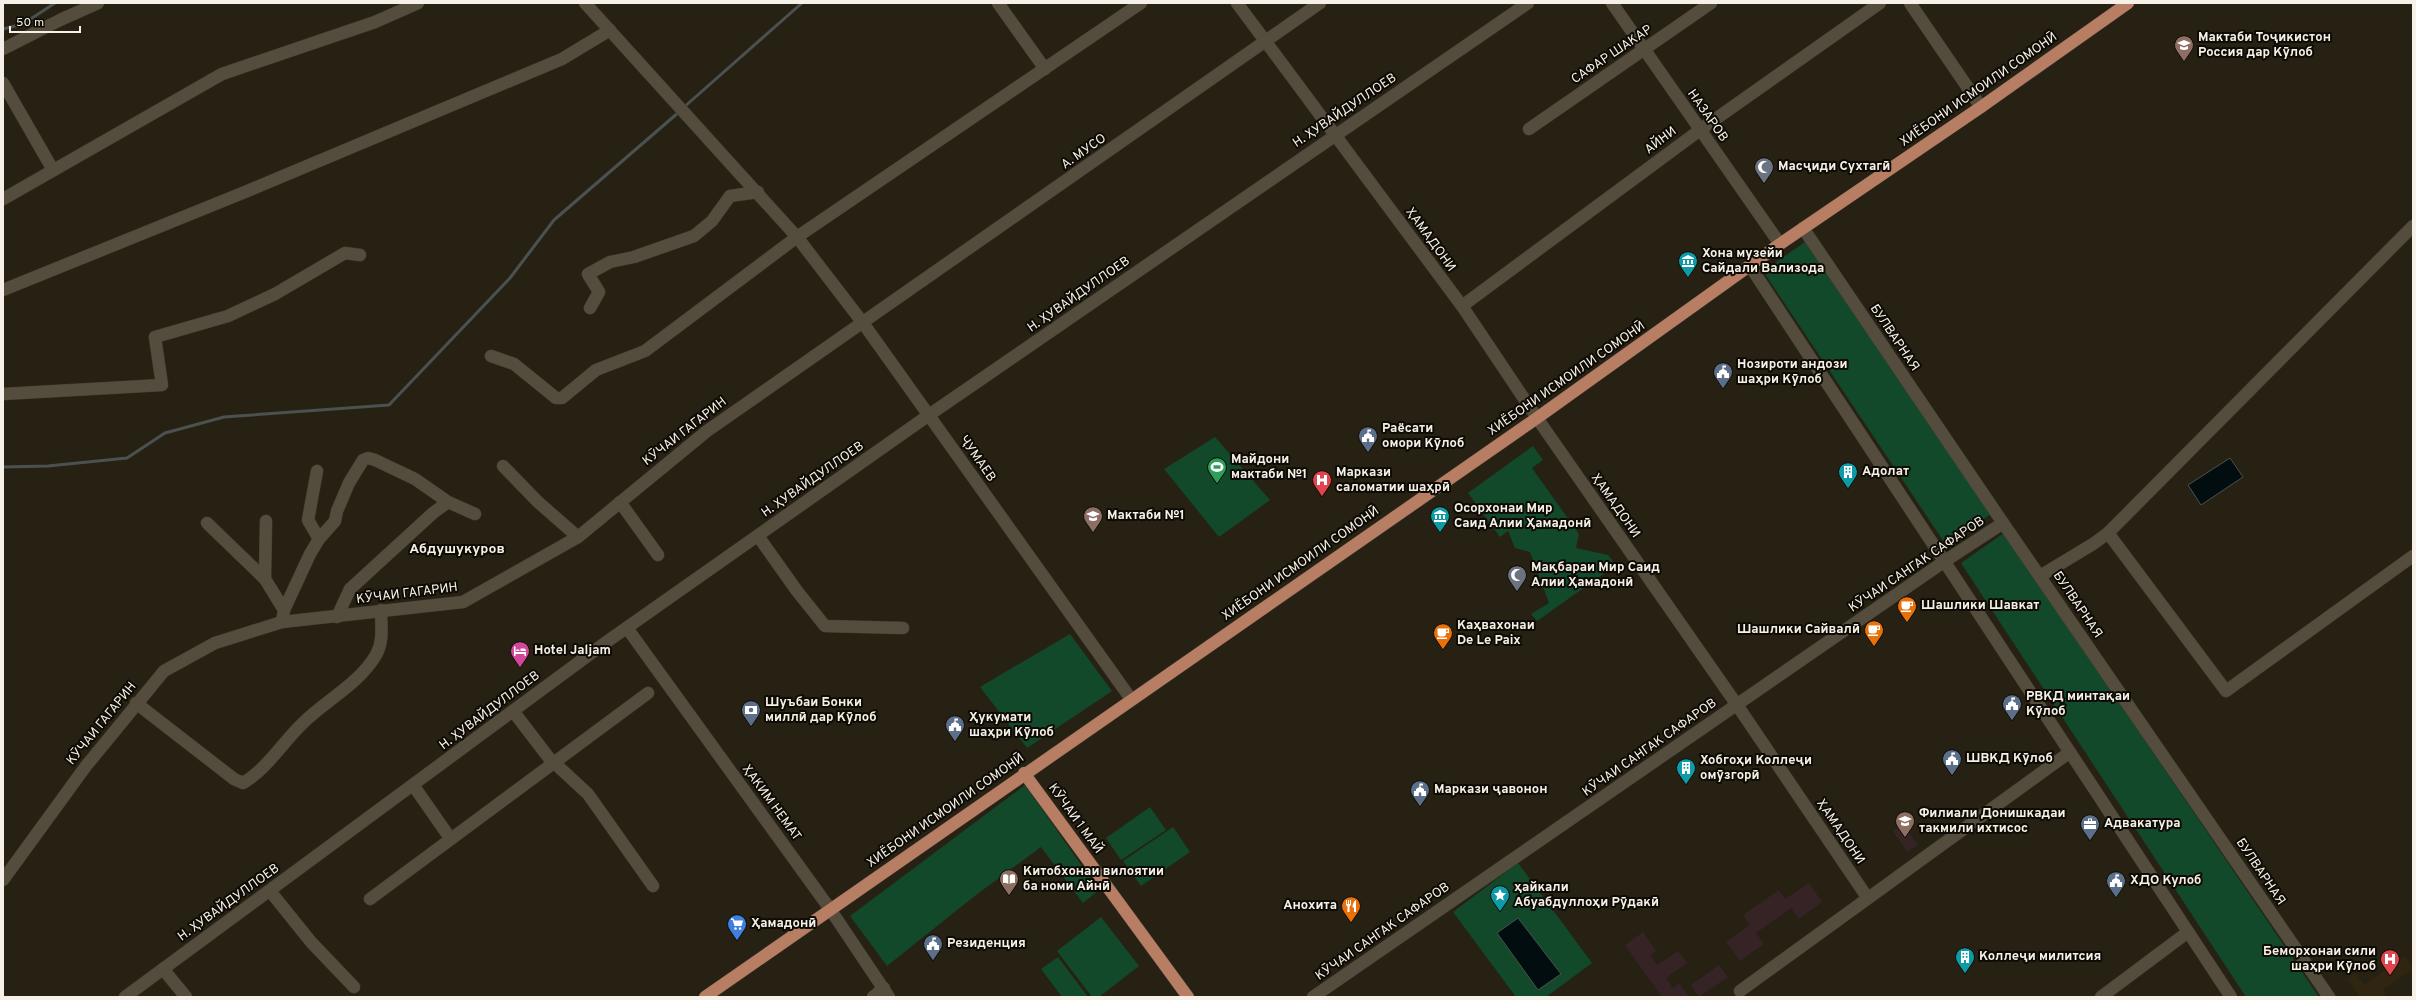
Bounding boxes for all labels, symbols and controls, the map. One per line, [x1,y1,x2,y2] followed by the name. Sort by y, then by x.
[10,8,80,34] scale bar
[16,15,44,31] text: 50 m
[1568,22,1656,88] street label: САФАР ШАКАР
[1896,28,2061,151] street label: ХИЁБОНИ ИСМОИЛИ СОМОНӢ
[2198,30,2331,61] place label: Мактаби Тоҷикистон Россия дар Кӯлоб
[2173,34,2195,62] school or university icon: Мактаби Тоҷикистон Россия дар Кӯлоб
[1289,69,1400,152] street label: Н. ҲУВАЙДУЛЛОЕВ
[1683,87,1731,145] street label: НАЗАРОВ
[1641,122,1680,158] street label: АЙНИ
[1058,131,1110,173] street label: А. МУСО
[1753,156,1775,184] mosque icon: Масҷиди Сухтагӣ
[1778,159,1890,175] place label: Масҷиди Сухтагӣ
[1401,205,1459,275] street label: ҲАМАДОНИ
[1702,246,1824,277] place label: Хона музейи Сайдали Вализода
[1677,250,1699,278] museum icon: Хона музейи Сайдали Вализода
[1023,252,1133,336] street label: Н. ҲУВАЙДУЛЛОЕВ
[1866,301,1922,375] street label: БУЛВАРНАЯ
[1484,317,1649,440] street label: ХИЁБОНИ ИСМОИЛИ СОМОНӢ
[1737,357,1848,388] place label: Нозироти андози шаҳри Кӯлоб
[1712,361,1734,389] public building icon: Нозироти андози шаҳри Кӯлоб
[640,394,730,470] street label: КӮЧАИ ГАГАРИН
[1382,421,1464,452] place label: Раёсати омори Кӯлоб
[1357,425,1379,453] public building icon: Раёсати омори Кӯлоб
[955,433,999,485] street label: ҶУМАЕВ
[757,437,867,521] street label: Н. ҲУВАЙДУЛЛОЕВ
[1231,452,1307,483] place label: Майдони мактаби №1
[1206,456,1228,484] sports icon: Майдони мактаби №1
[1837,461,1859,489] building icon: Адолат
[1862,464,1909,480] place label: Адолат
[1336,465,1450,496] place label: Маркази саломатии шаҳрӣ
[1311,469,1333,497] hospital icon: Маркази саломатии шаҳрӣ
[1587,471,1643,541] street label: ҲАМАДОНИ
[1454,501,1591,532] place label: Осорхонаи Мир Саид Алии Ҳамадонӣ
[1218,502,1383,625] street label: ХИЁБОНИ ИСМОИЛИ СОМОНӢ
[1082,505,1104,533] school or university icon: Мактаби №1
[1429,505,1451,533] museum icon: Осорхонаи Мир Саид Алии Ҳамадонӣ
[1107,508,1185,524] place label: Мактаби №1
[1846,514,1988,616] street label: КӮЧАИ САНГАК САФАРОВ
[409,541,505,558] district label: Абдушукуров
[1531,560,1660,591] place label: Мақбараи Мир Саид Алии Ҳамадонӣ
[1506,564,1528,592] mosque icon: Мақбараи Мир Саид Алии Ҳамадонӣ
[2049,568,2105,642] street label: БУЛВАРНАЯ
[355,580,459,608] street label: КӮЧАИ ГАГАРИН
[1896,595,1918,623] cafe icon: Шашлики Шавкат
[1921,598,2039,614] place label: Шашлики Шавкат
[1457,618,1535,649] place label: Каҳвахонаи De Le Paix
[1863,619,1885,647] cafe icon: Шашлики Сайвалӣ
[1432,622,1454,650] cafe icon: Каҳвахонаи De Le Paix
[1737,622,1860,638] place label: Шашлики Сайвалӣ
[509,640,531,668] hotel icon: Hotel Jaljam
[534,643,611,659] place label: Hotel Jaljam
[435,666,543,754] street label: Н. ҲУВАЙДУЛЛОЕВ
[64,679,140,769] street label: КӮЧАИ ГАГАРИН
[2026,689,2130,720] place label: РВКД минтақаи Кӯлоб
[2001,693,2023,721] public building icon: РВКД минтақаи Кӯлоб
[765,695,877,726] place label: Шуъбаи Бонки миллӣ дар Кӯлоб
[1580,696,1720,800] street label: КӮЧАИ САНГАК САФАРОВ
[740,699,762,727] bank icon: Шуъбаи Бонки миллӣ дар Кӯлоб
[969,710,1054,741] place label: Ҳукумати шаҳри Кӯлоб
[944,714,966,742] public building icon: Ҳукумати шаҳри Кӯлоб
[1941,748,1963,776] public building icon: ШВКД Кӯлоб
[863,749,1028,872] street label: ХИЁБОНИ ИСМОИЛИ СОМОНӢ
[1966,751,2053,767] place label: ШВКД Кӯлоб
[1700,753,1812,784] place label: Хобгоҳи Коллеҷи омӯзгорӣ
[1675,757,1697,785] building icon: Хобгоҳи Коллеҷи омӯзгорӣ
[738,762,804,844] street label: ҲАКИМ НЕМАТ
[1409,779,1431,807] public building icon: Маркази ҷавонон
[1044,780,1107,857] street label: КӮЧАИ 1 МАЙ
[1434,782,1548,798] place label: Маркази ҷавонон
[1812,796,1868,868] street label: ҲАМАДОНИ
[1919,806,2066,837] place label: Филиали Донишкадаи такмили ихтисос
[1894,810,1916,838] school or university icon: Филиали Донишкадаи такмили ихтисос
[2079,813,2101,841] office icon: Адвакатура
[2104,816,2180,832] place label: Адвакатура
[2232,835,2288,909] street label: БУЛВАРНАЯ
[174,859,283,945] street label: Н. ҲУВАЙДУЛЛОЕВ
[1023,864,1164,895] place label: Китобхонаи вилоятии ба номи Айнӣ
[998,868,1020,896] library icon: Китобхонаи вилоятии ба номи Айнӣ
[2105,870,2127,898] public building icon: ХДО Кулоб
[2130,873,2201,889] place label: ХДО Кулоб
[1313,880,1453,984] street label: КӮЧАИ САНГАК САФАРОВ
[1514,880,1659,911] place label: ҳайкали Абуабдуллоҳи Рӯдакӣ
[1489,884,1511,912] place icon: ҳайкали Абуабдуллоҳи Рӯдакӣ
[1340,895,1362,923] restaurant icon: Анохита
[1283,898,1337,914] place label: Анохита
[726,913,748,941] supermarket icon: Ҳамадонӣ
[751,916,816,932] place label: Ҳамадонӣ
[922,933,944,961] public building icon: Резиденция
[947,936,1026,952] place label: Резиденция
[2263,944,2376,975] place label: Беморхонаи сили шаҳри Кӯлоб
[1954,946,1976,974] building icon: Коллеҷи милитсия
[2379,948,2401,976] hospital icon: Беморхонаи сили шаҳри Кӯлоб
[1979,949,2101,965] place label: Коллеҷи милитсия

